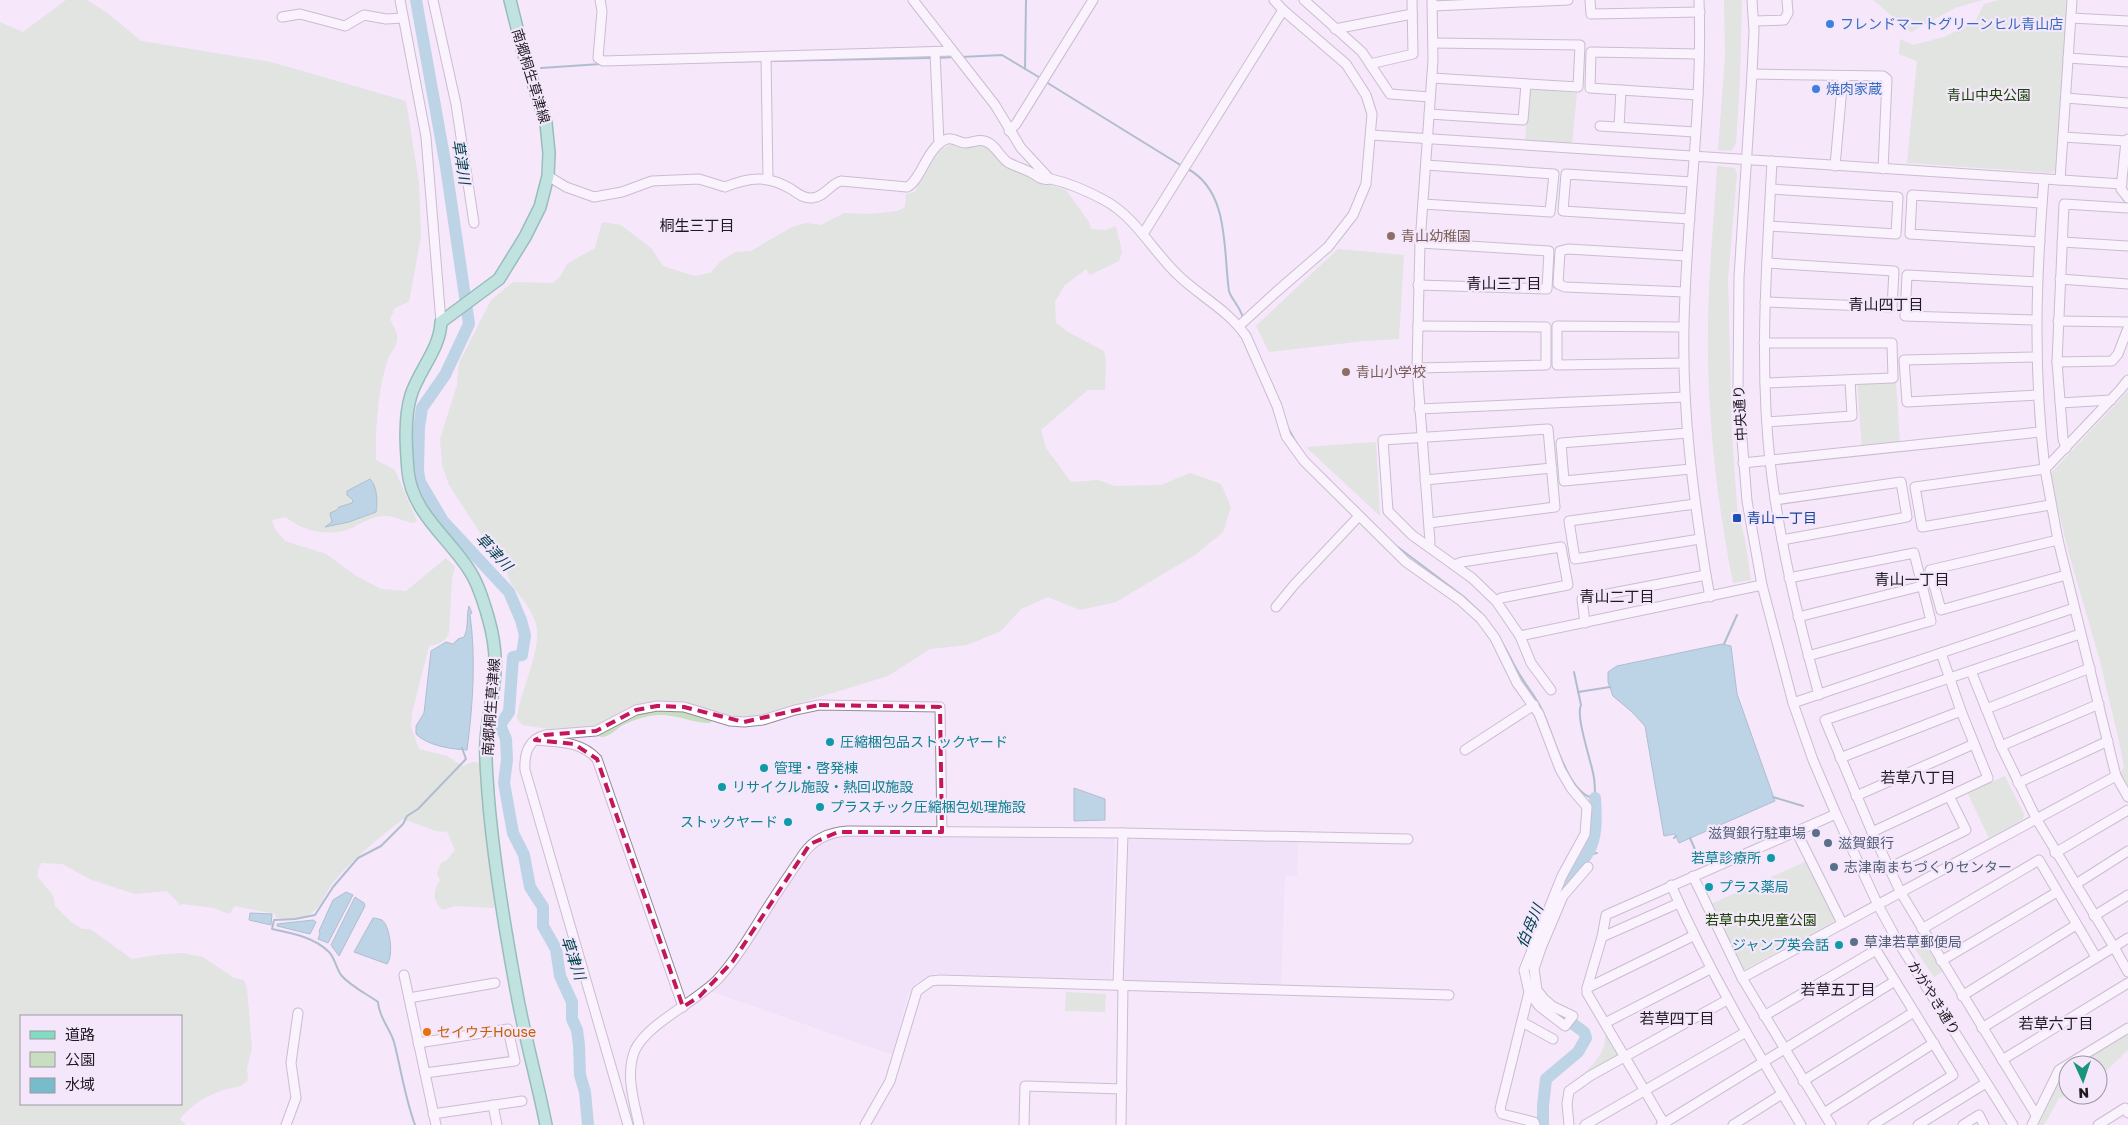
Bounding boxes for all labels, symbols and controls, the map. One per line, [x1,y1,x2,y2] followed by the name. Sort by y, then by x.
[1840,15,2063,32] place label: フレンドマートグリーンヒル青山店
[1824,18,1836,30] marker: フレンドマートグリーンヒル青山店
[509,27,554,125] street label: 南郷桐生草津線
[1826,80,1882,97] place label: 焼肉家蔵
[1810,83,1822,95] marker: 焼肉家蔵
[1947,86,2031,103] park label: 青山中央公園
[450,138,475,187] water label: 草津川
[659,216,735,234] district label: 桐生三丁目
[1401,227,1471,244] place label: 青山幼稚園
[1385,230,1397,242] marker: 青山幼稚園
[1466,274,1542,292] district label: 青山三丁目
[1848,295,1924,313] district label: 青山四丁目
[1356,363,1426,380] place label: 青山小学校
[1340,366,1352,378] marker: 青山小学校
[1730,385,1749,441] street label: 中央通り
[1747,509,1817,526] place label: 青山一丁目
[1731,512,1743,524] marker: 青山一丁目
[473,529,518,575] water label: 草津川
[1874,570,1950,588] district label: 青山一丁目
[1579,587,1655,605] district label: 青山二丁目
[479,657,502,756] street label: 南郷桐生草津線
[840,733,1008,750] place label: 圧縮梱包品ストックヤード
[824,736,836,748] marker: 圧縮梱包品ストックヤード
[774,759,858,776] place label: 管理・啓発棟
[758,762,770,774] marker: 管理・啓発棟
[1880,768,1956,786] district label: 若草八丁目
[732,778,913,795] place label: リサイクル施設・熱回収施設
[716,781,728,793] marker: リサイクル施設・熱回収施設
[830,798,1026,815] place label: プラスチック圧縮梱包処理施設
[814,801,826,813] marker: プラスチック圧縮梱包処理施設
[680,813,778,830] place label: ストックヤード
[782,816,794,828] marker: ストックヤード
[1708,824,1806,841] place label: 滋賀銀行駐車場
[1810,827,1822,839] marker: 滋賀銀行駐車場
[1838,834,1894,851] place label: 滋賀銀行
[1822,837,1834,849] marker: 滋賀銀行
[1691,849,1761,866] place label: 若草診療所
[1765,852,1777,864] marker: 若草診療所
[1844,858,2012,875] place label: 志津南まちづくりセンター
[1828,861,1840,873] marker: 志津南まちづくりセンター
[1719,878,1789,895] place label: プラス薬局
[1703,881,1715,893] marker: プラス薬局
[1512,900,1547,950] water label: 伯母川
[1705,911,1817,928] park label: 若草中央児童公園
[558,933,590,984] water label: 草津川
[1864,933,1962,950] place label: 草津若草郵便局
[1732,936,1829,953] place label: ジャンプ英会話
[1848,936,1860,948] marker: 草津若草郵便局
[1833,939,1845,951] marker: ジャンプ英会話
[1905,958,1964,1038] street label: かがやき通り
[1800,980,1876,998] district label: 若草五丁目
[1639,1009,1715,1027] district label: 若草四丁目
[2018,1014,2094,1032] district label: 若草六丁目
[20,1015,182,1105] legend
[437,1023,536,1040] place label: セイウチHouse
[65,1025,95,1043] text: 道路
[421,1026,433,1038] marker: セイウチHouse
[65,1050,95,1068] text: 公園
[2058,1055,2108,1105] north arrow
[65,1075,95,1093] text: 水域
[2078,1085,2089,1102] text: N

